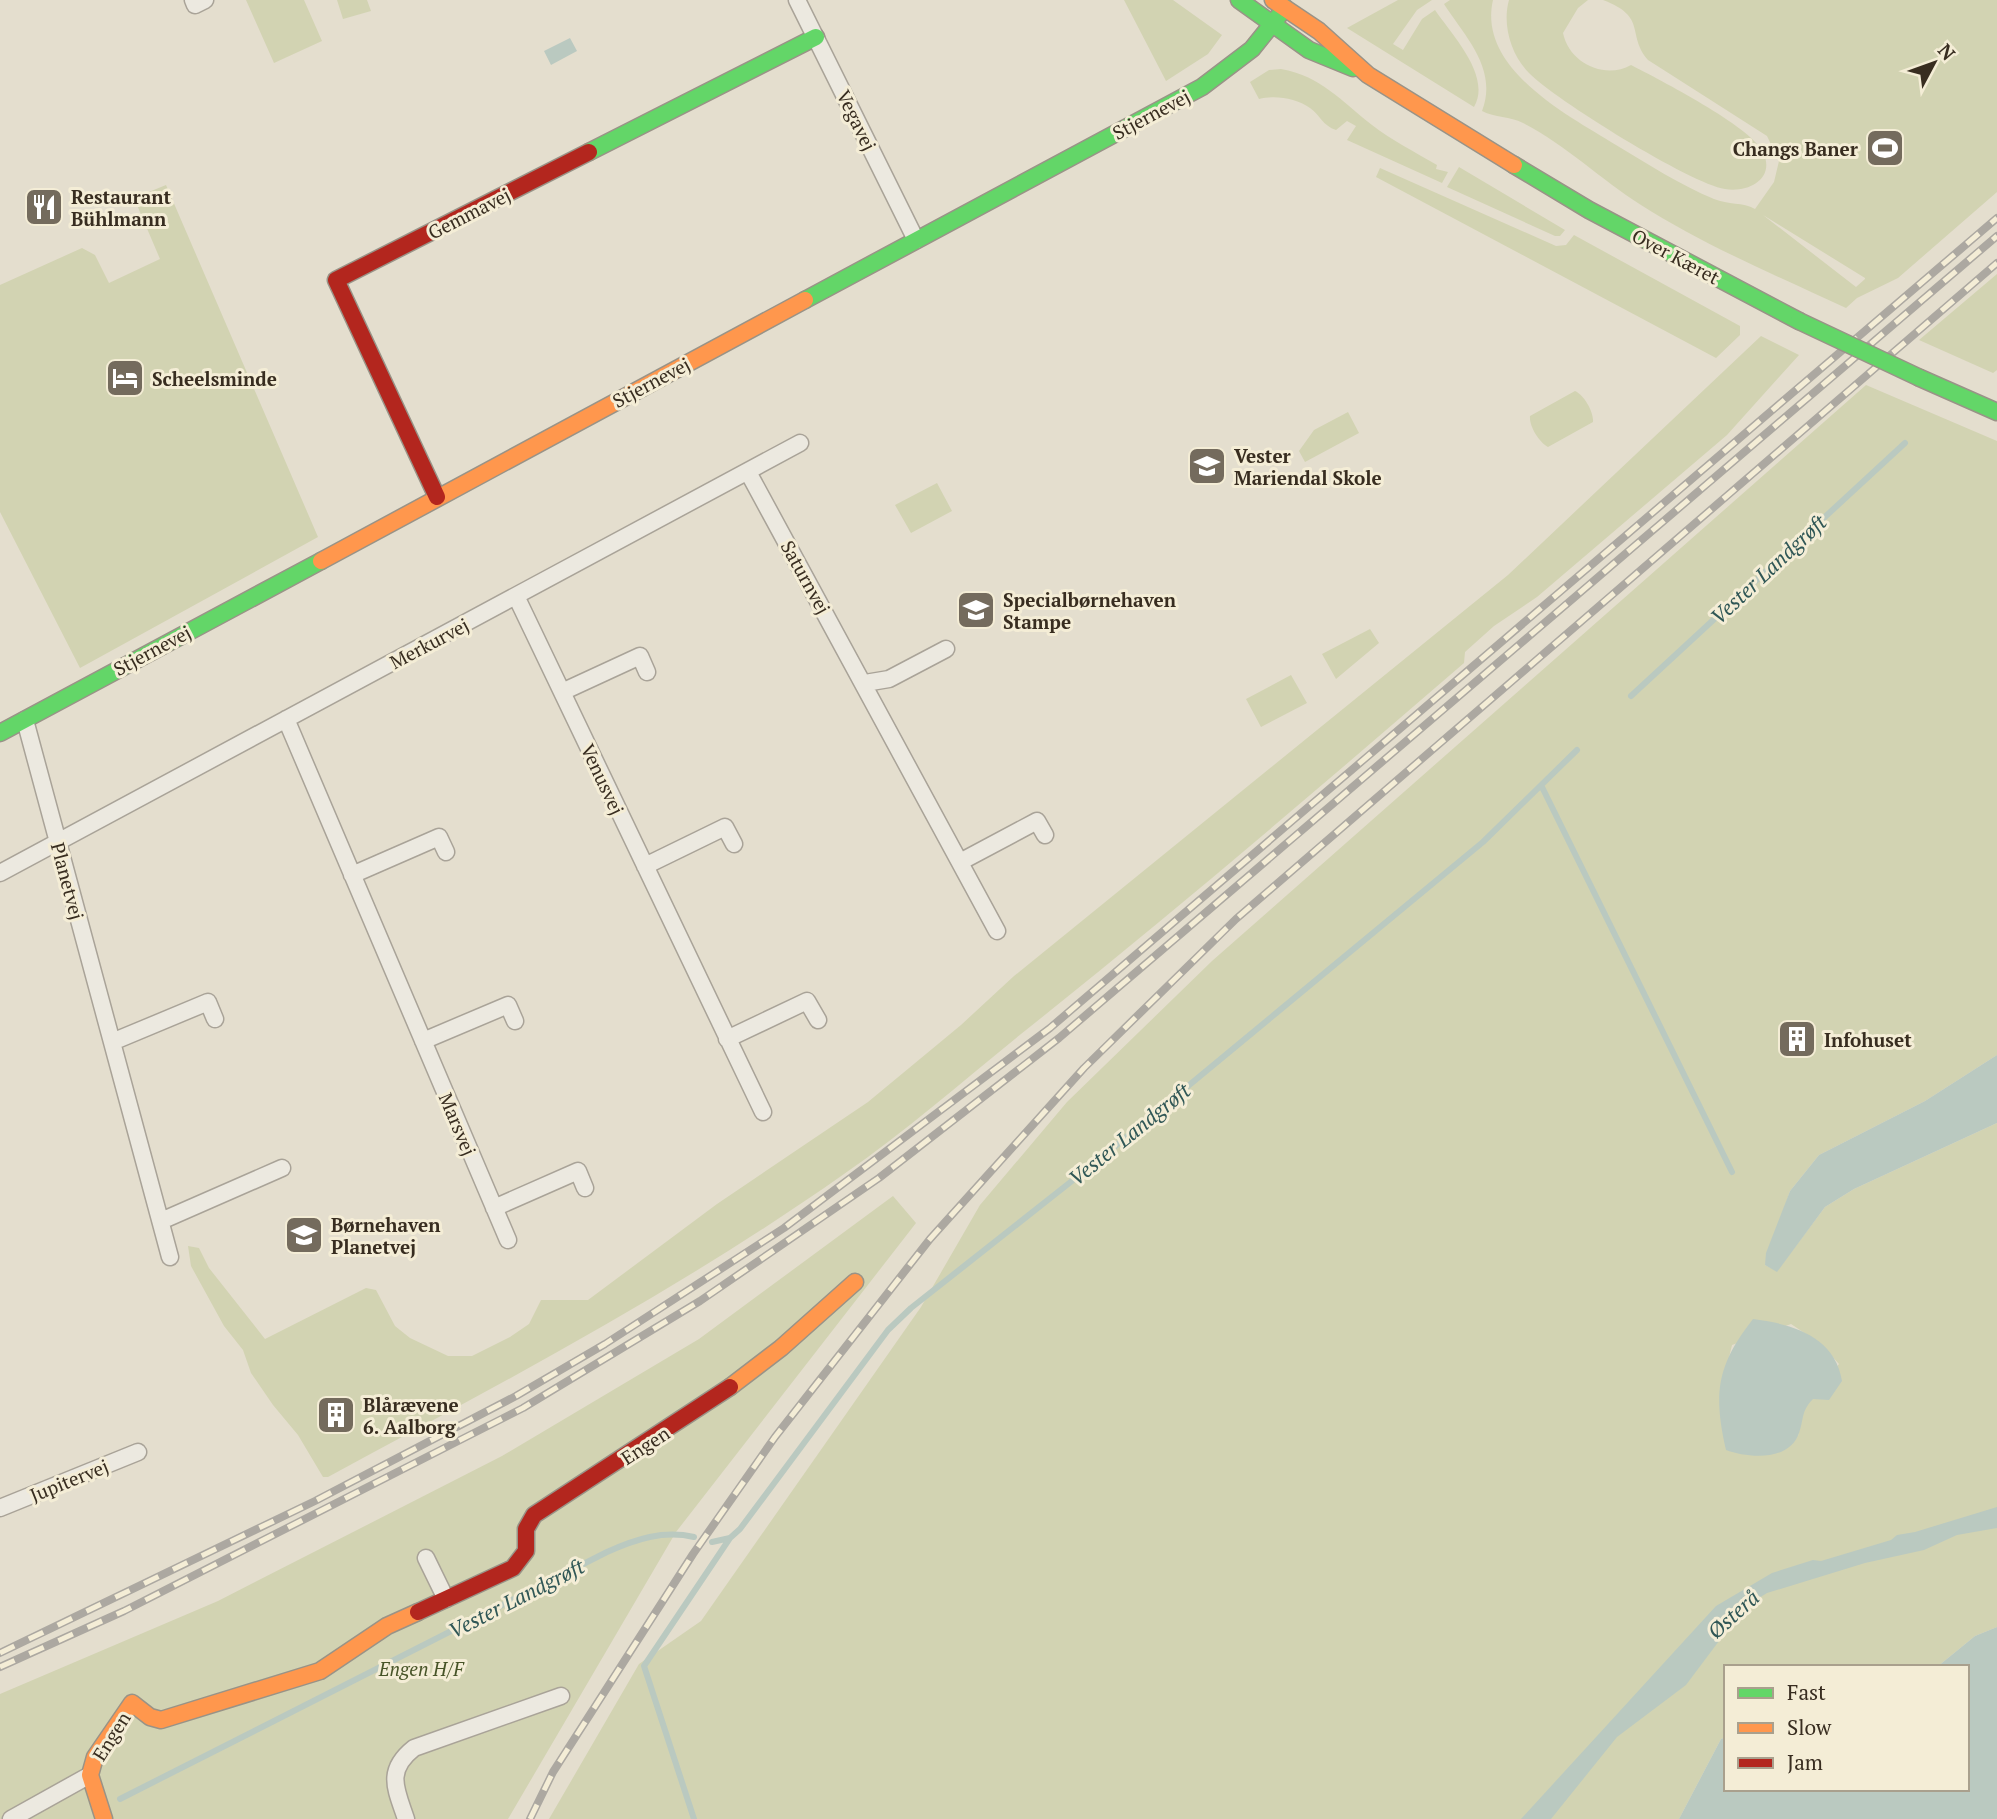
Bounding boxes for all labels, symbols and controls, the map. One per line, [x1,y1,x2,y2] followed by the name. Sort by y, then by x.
[1899,28,1969,98] north arrow
[1933,38,1962,66] text: N
[1108,83,1194,145] street label: Stjernevej
[832,85,882,155] street label: Vegavej
[1864,127,1906,169] sports icon: Changs Baner
[1733,136,1859,161] place label: Changs Baner
[424,182,514,244] street label: Gemmavej
[71,184,172,231] place label: Restaurant Bühlmann
[23,186,65,228] restaurant icon: Restaurant Bühlmann
[1628,222,1724,290] street label: Over Kæret
[608,351,694,413] street label: Stjernevej
[104,357,146,399] hotel icon: Scheelsminde
[152,366,277,391] place label: Scheelsminde
[1234,443,1382,490] place label: Vester Mariendal Skole
[1186,445,1228,487] school or university icon: Vester Mariendal Skole
[1704,507,1833,630] water label: Vester Landgrøft
[776,536,836,618] street label: Saturnvej
[1003,587,1177,634] place label: Specialbørnehaven Stampe
[955,589,997,631] school or university icon: Specialbørnehaven Stampe
[385,612,473,674] street label: Merkurvej
[109,619,195,681] street label: Stjernevej
[576,739,630,819] street label: Venusvej
[46,840,90,922] street label: Planetvej
[1776,1018,1818,1060] building icon: Infohuset
[1824,1027,1912,1052] place label: Infohuset
[1062,1076,1196,1192] water label: Vester Landgrøft
[434,1089,482,1159] street label: Marsvej
[331,1212,441,1259] place label: Børnehaven Planetvej
[283,1214,325,1256] school or university icon: Børnehaven Planetvej
[363,1392,459,1439] place label: Blårævene 6. Aalborg
[315,1394,357,1436] building icon: Blårævene 6. Aalborg
[616,1420,674,1470] street label: Engen
[26,1453,112,1507] street label: Jupitervej
[443,1551,590,1644] water label: Vester Landgrøft
[1701,1583,1765,1645] water label: Østerå
[378,1656,465,1681] park label: Engen H/F
[1724,1665,1969,1791] legend
[1787,1678,1826,1706] text: Fast
[86,1707,136,1765] street label: Engen
[1787,1713,1832,1741] text: Slow
[1787,1748,1823,1776] text: Jam

